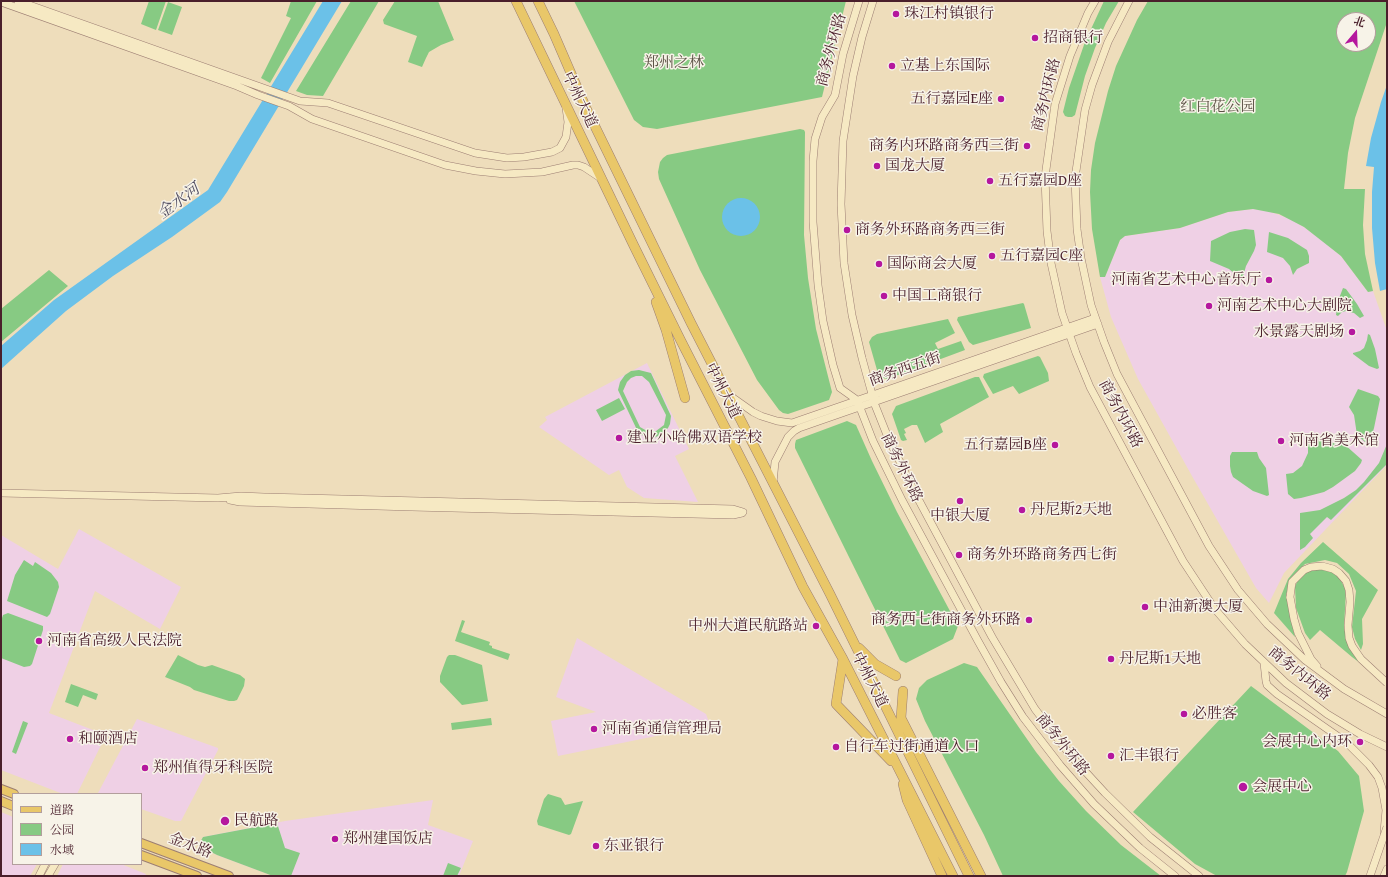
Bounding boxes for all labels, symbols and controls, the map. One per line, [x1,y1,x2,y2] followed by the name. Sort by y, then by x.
[904,5,994,23] place label: 珠江村镇银行
[891,9,901,19] marker: 珠江村镇银行
[814,11,850,89] street label: 商务外环路
[1336,12,1376,52] north arrow
[1352,12,1367,31] text: 北
[1043,29,1103,47] place label: 招商银行
[1030,33,1040,43] marker: 招商银行
[644,54,704,72] park label: 郑州之林
[1029,56,1065,134] street label: 商务内环路
[900,57,990,75] place label: 立基上东国际
[887,61,897,71] marker: 立基上东国际
[558,69,600,131] street label: 中州大道
[910,90,993,108] place label: 五行嘉园E座
[996,94,1006,104] marker: 五行嘉园E座
[1181,98,1255,116] park label: 红白花公园
[869,137,1019,155] place label: 商务内环路商务西三街
[1022,141,1032,151] marker: 商务内环路商务西三街
[885,157,945,175] place label: 国龙大厦
[872,161,882,171] marker: 国龙大厦
[998,172,1082,190] place label: 五行嘉园D座
[985,176,995,186] marker: 五行嘉园D座
[154,180,204,224] water label: 金水河
[855,221,1005,239] place label: 商务外环路商务西三街
[842,225,852,235] marker: 商务外环路商务西三街
[1000,247,1083,265] place label: 五行嘉园C座
[987,251,997,261] marker: 五行嘉园C座
[887,255,977,273] place label: 国际商会大厦
[874,259,884,269] marker: 国际商会大厦
[1111,271,1261,289] place label: 河南省艺术中心音乐厅
[1264,275,1274,285] marker: 河南省艺术中心音乐厅
[892,287,982,305] place label: 中国工商银行
[879,291,889,301] marker: 中国工商银行
[1217,297,1352,315] place label: 河南艺术中心大剧院
[1204,301,1214,311] marker: 河南艺术中心大剧院
[1254,323,1344,341] place label: 水景露天剧场
[1347,327,1357,337] marker: 水景露天剧场
[867,349,943,391] street label: 商务西五街
[700,360,744,422] street label: 中州大道
[1094,377,1146,451] street label: 商务内环路
[627,429,762,447] place label: 建业小哈佛双语学校
[876,430,926,506] street label: 商务外环路
[1289,432,1379,450] place label: 河南省美术馆
[614,433,624,443] marker: 建业小哈佛双语学校
[963,436,1047,454] place label: 五行嘉园B座
[1276,436,1286,446] marker: 河南省美术馆
[1050,440,1060,450] marker: 五行嘉园B座
[955,496,965,506] marker: 中银大厦
[1030,501,1112,519] place label: 丹尼斯2天地
[1017,505,1027,515] marker: 丹尼斯2天地
[930,507,990,525] place label: 中银大厦
[967,546,1117,564] place label: 商务外环路商务西七街
[954,550,964,560] marker: 商务外环路商务西七街
[1153,598,1243,616] place label: 中油新澳大厦
[1140,602,1150,612] marker: 中油新澳大厦
[871,611,1021,629] place label: 商务西七街商务外环路
[1024,615,1034,625] marker: 商务西七街商务外环路
[688,617,808,635] place label: 中州大道民航路站
[811,621,821,631] marker: 中州大道民航路站
[47,632,182,650] place label: 河南省高级人民法院
[34,636,44,646] marker: 河南省高级人民法院
[1264,643,1334,705] street label: 商务内环路
[847,649,891,711] street label: 中州大道
[1119,650,1201,668] place label: 丹尼斯1天地
[1106,654,1116,664] marker: 丹尼斯1天地
[1192,705,1237,723] place label: 必胜客
[1179,709,1189,719] marker: 必胜客
[1031,710,1093,780] street label: 商务外环路
[602,720,722,738] place label: 河南省通信管理局
[589,724,599,734] marker: 河南省通信管理局
[78,730,138,748] place label: 和颐酒店
[1262,733,1352,751] place label: 会展中心内环
[65,734,75,744] marker: 和颐酒店
[1355,737,1365,747] marker: 会展中心内环
[844,738,979,756] place label: 自行车过街通道入口
[831,742,841,752] marker: 自行车过街通道入口
[1119,747,1179,765] place label: 汇丰银行
[1106,751,1116,761] marker: 汇丰银行
[153,759,273,777] place label: 郑州值得牙科医院
[140,763,150,773] marker: 郑州值得牙科医院
[1252,778,1312,796] place label: 会展中心
[1237,781,1249,793] marker: 会展中心
[12,793,142,865] legend
[50,801,74,818] text: 道路
[234,812,279,830] place label: 民航路
[219,815,231,827] marker: 民航路
[50,821,74,838] text: 公园
[166,830,214,862] street label: 金水路
[343,830,433,848] place label: 郑州建国饭店
[330,834,340,844] marker: 郑州建国饭店
[604,837,664,855] place label: 东亚银行
[50,841,74,858] text: 水域
[591,841,601,851] marker: 东亚银行

